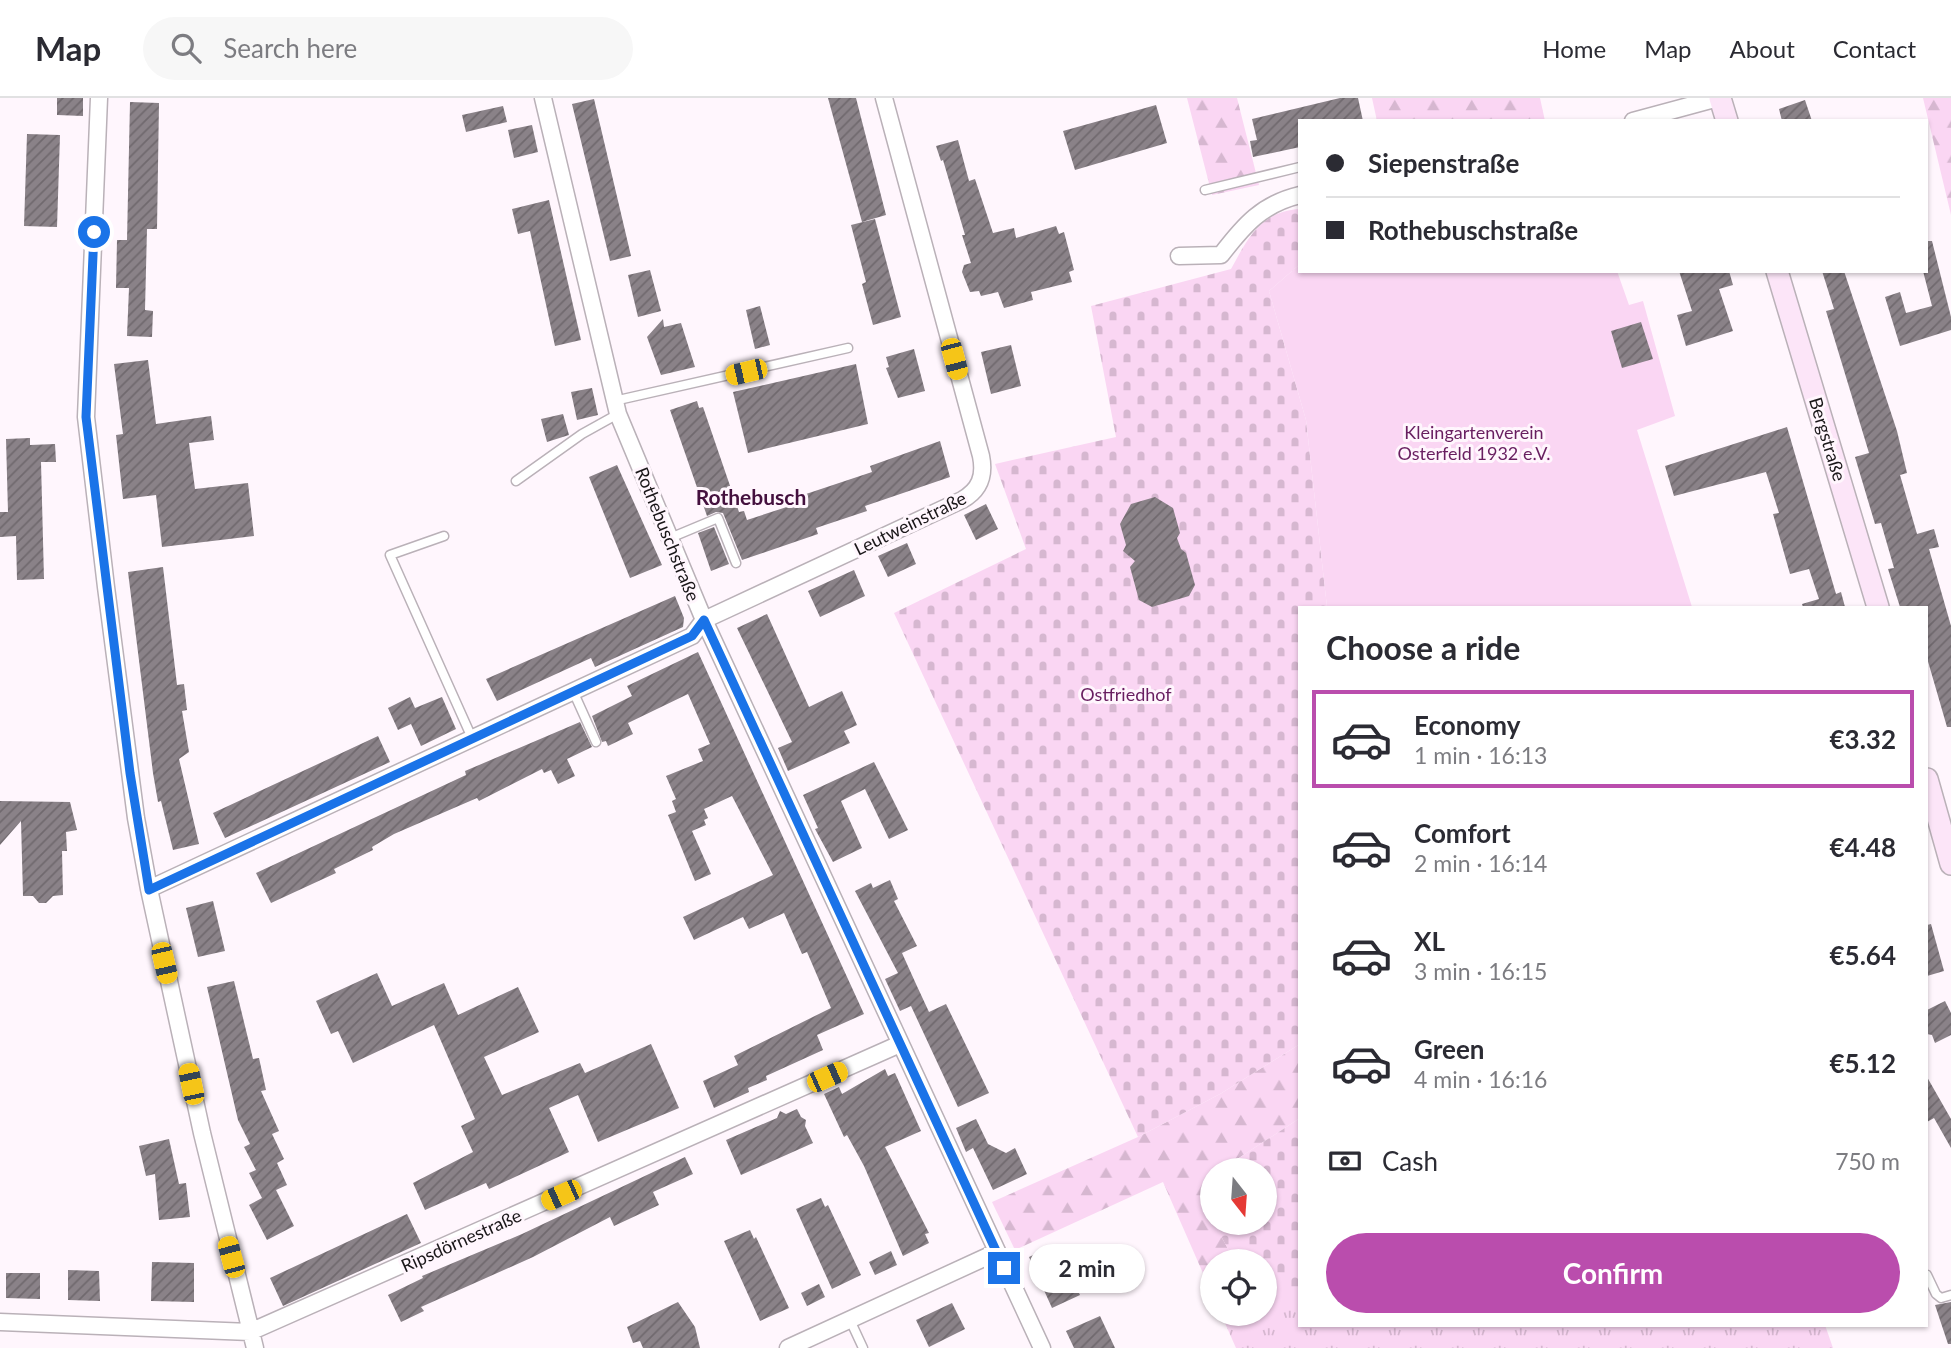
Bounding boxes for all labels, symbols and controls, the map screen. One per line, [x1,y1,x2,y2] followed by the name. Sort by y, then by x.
[143,17,633,80] search box
[35,28,101,68] text: Map
[167,29,205,67] icon: search
[223,32,357,64] text: Search here
[1542,34,1606,63] text: Home
[1644,34,1692,63] text: Map
[1730,34,1795,63] text: About
[1833,34,1916,63] text: Contact
[1368,147,1519,179] text: Siepenstraße
[1368,214,1578,246] text: Rothebuschstraße
[78,216,110,248] route start
[939,336,970,382] car
[724,357,769,387] car
[1805,395,1851,483] street label: Bergstraße
[1398,421,1550,464] park label: Kleingartenverein Osterfeld 1932 e.V.
[631,464,705,604] street label: Rothebuschstraße
[696,484,806,509] district label: Rothebusch
[850,486,970,560] street label: Leutweinstraße
[1326,628,1520,667] text: Choose a ride
[1080,683,1172,705] park label: Ostfriedhof
[1330,708,1393,771] icon: car
[1414,709,1520,741] text: Economy
[1830,723,1896,755] text: €3.32
[1414,741,1547,769] text: 1 min · 16:13
[1330,816,1393,879] icon: car
[1414,817,1511,849] text: Comfort
[1830,831,1896,863] text: €4.48
[1414,849,1547,877] text: 2 min · 16:14
[1330,924,1393,987] icon: car
[1414,925,1445,957] text: XL
[1830,939,1896,971] text: €5.64
[150,940,179,986] car
[1414,957,1547,985] text: 3 min · 16:15
[1330,1032,1393,1095] icon: car
[1414,1033,1484,1065] text: Green
[1830,1047,1896,1079] text: €5.12
[804,1059,851,1095] car
[177,1061,206,1107] car
[1414,1065,1547,1093] text: 4 min · 16:16
[1326,1142,1364,1180] icon: cash
[1382,1145,1438,1177] text: Cash
[1835,1147,1900,1175] text: 750 m
[1200,1158,1278,1236] north arrow
[1200,1158,1277,1326] map controls
[538,1177,585,1213] car
[397,1204,525,1276] street label: Ripsdörnestraße
[1326,1233,1900,1313] button: Confirm
[216,1234,247,1280] car
[1028,1244,1144,1292] callout: 2 min
[1200,1249,1277,1326] button: locate
[988,1252,1020,1284] route end
[1058,1254,1116,1282] text: 2 min

